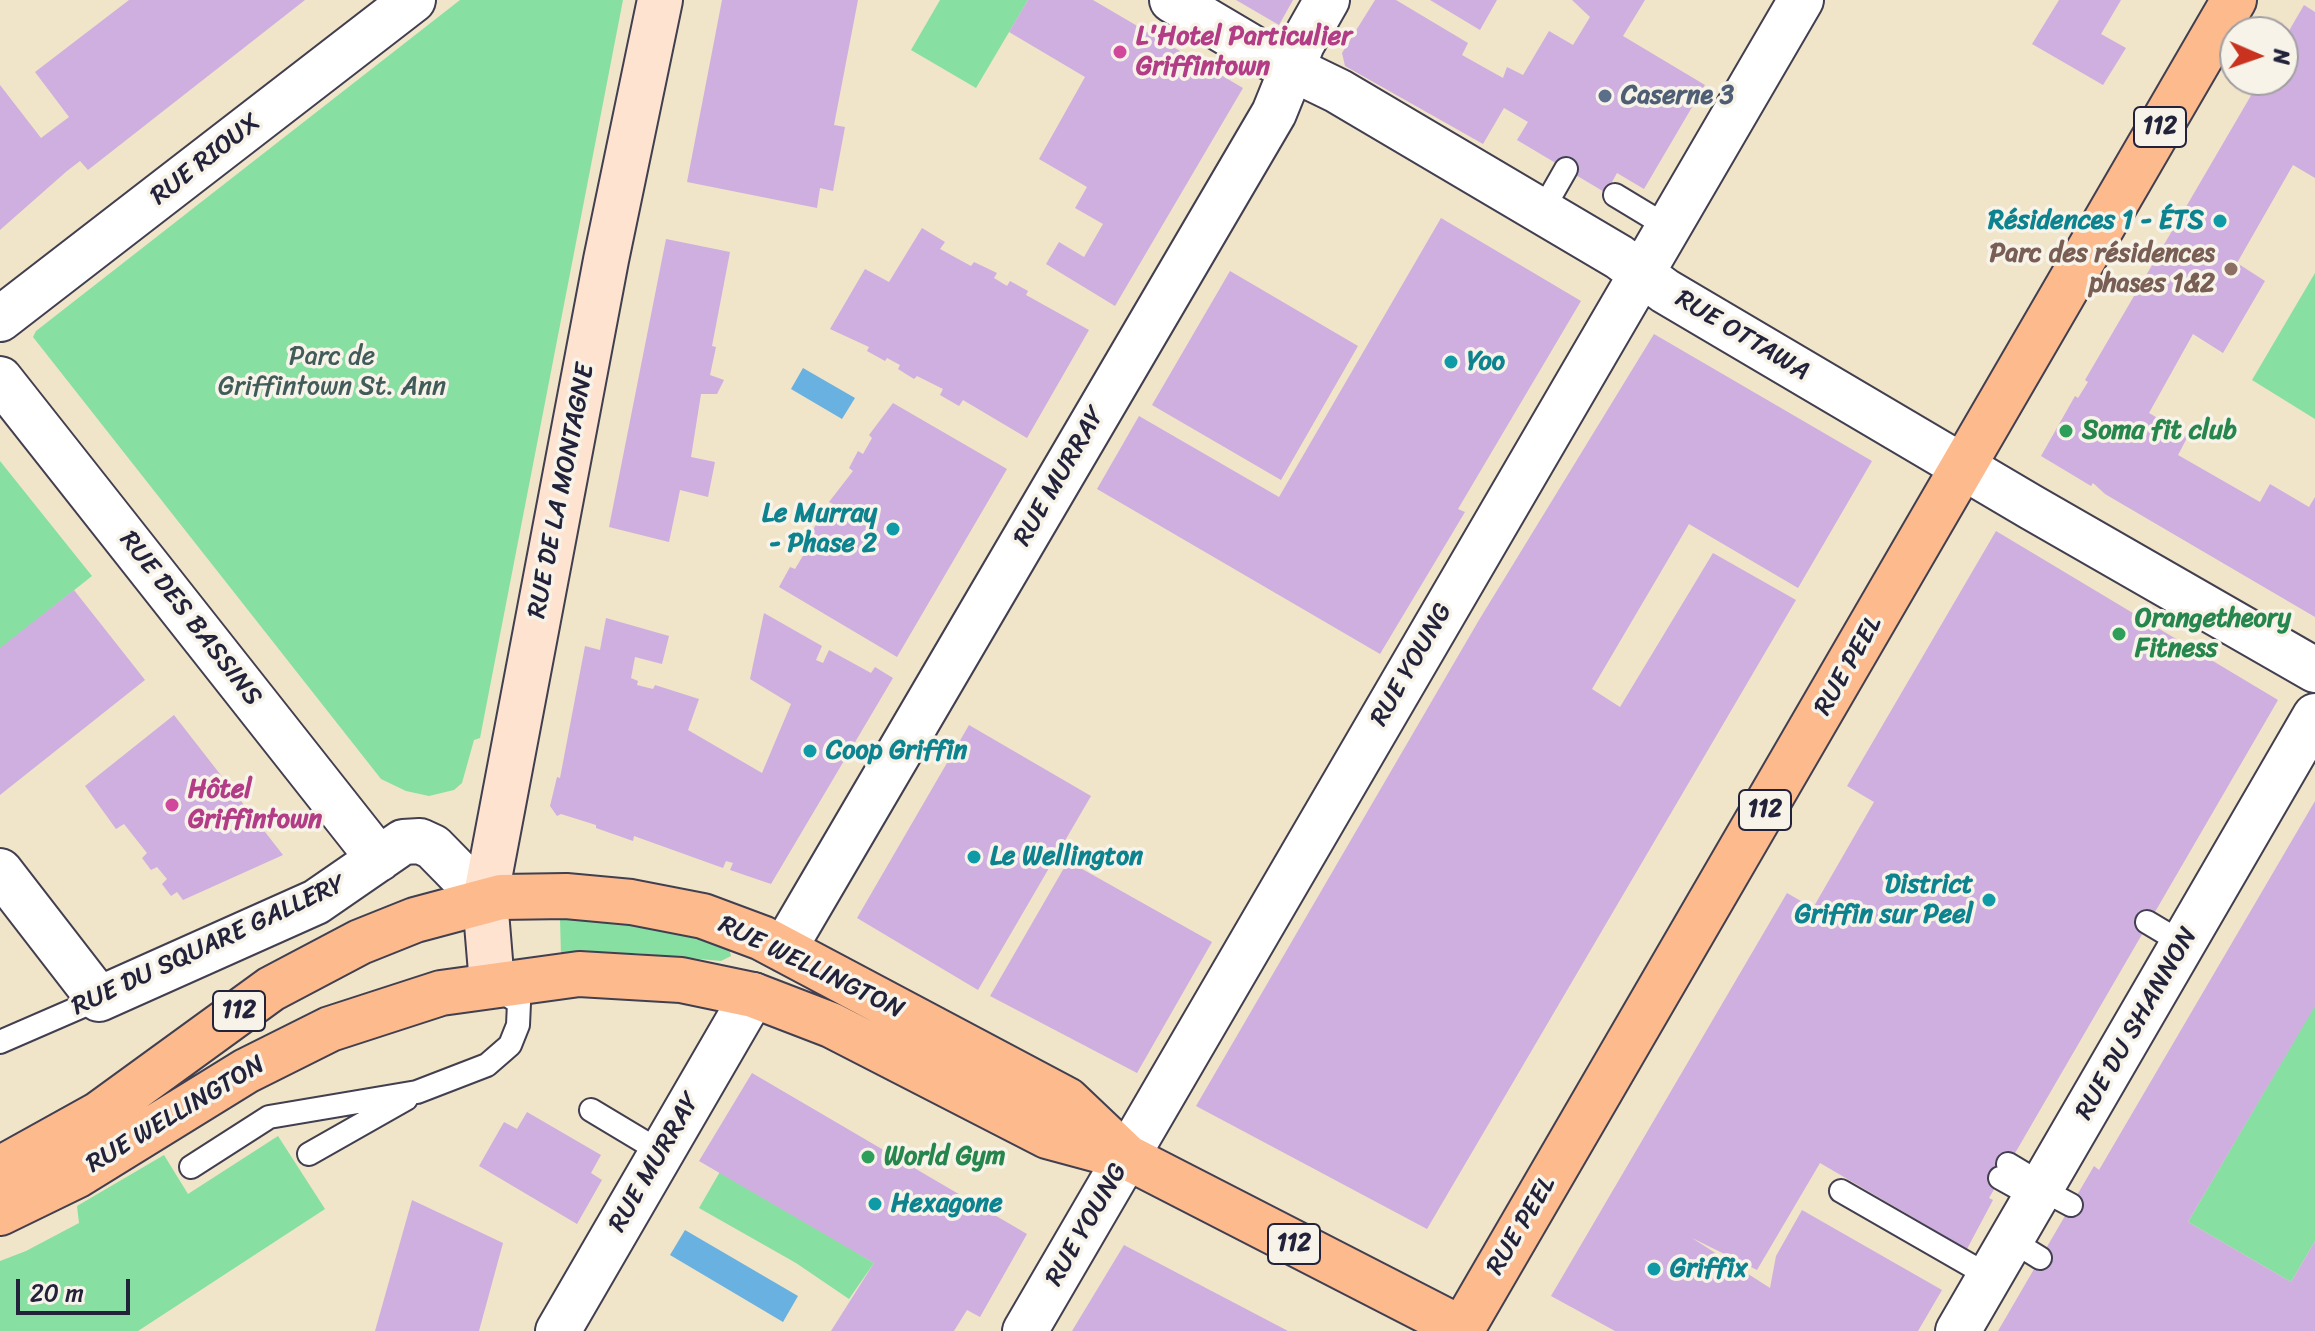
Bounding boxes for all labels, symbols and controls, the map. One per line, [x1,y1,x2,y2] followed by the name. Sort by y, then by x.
[2219,16,2299,96] north arrow
[1136,21,1352,82] place label: L'Hotel Particulier Griffintown
[1111,43,1129,61] marker: L'Hotel Particulier Griffintown
[2262,48,2301,65] text: N
[1621,80,1734,112] place label: Caserne 3
[1596,87,1614,105] marker: Caserne 3
[145,107,267,213] street label: RUE RIOUX
[2134,107,2186,147] road number: 112
[1988,205,2204,237] place label: Résidences 1 - ÉTS
[2211,212,2229,230] marker: Résidences 1 - ÉTS
[1990,238,2215,300] place label: Parc des résidences phases 1&2
[2222,260,2240,278] marker: Parc des résidences phases 1&2
[1669,284,1815,388] street label: RUE OTTAWA
[218,341,446,402] park label: Parc de Griffintown St. Ann
[1467,346,1505,378] place label: Yoo
[1442,353,1460,371] marker: Yoo
[522,361,602,621] street label: RUE DE LA MONTAGNE
[1008,402,1112,552] street label: RUE MURRAY
[2082,415,2237,447] place label: Soma fit club
[2057,422,2075,440] marker: Soma fit club
[762,498,877,560] place label: Le Murray - Phase 2
[884,520,902,538] marker: Le Murray - Phase 2
[112,525,268,713] street label: RUE DES BASSINS
[1364,598,1460,732] street label: RUE YOUNG
[2135,603,2291,664] place label: Orangetheory Fitness
[1808,611,1890,721] street label: RUE PEEL
[2110,625,2128,643] marker: Orangetheory Fitness
[826,735,967,767] place label: Coop Griffin
[801,742,819,760] marker: Coop Griffin
[188,774,322,836] place label: Hôtel Griffintown
[1739,790,1791,830] road number: 112
[163,796,181,814] marker: Hôtel Griffintown
[990,841,1143,873] place label: Le Wellington
[965,848,983,866] marker: Le Wellington
[67,869,351,1023] street label: RUE DU SQUARE GALLERY
[1795,869,1973,930] place label: District Griffin sur Peel
[1980,891,1998,909] marker: District Griffin sur Peel
[713,910,909,1026] street label: RUE WELLINGTON
[2069,922,2205,1126] street label: RUE DU SHANNON
[213,991,265,1031] road number: 112
[81,1049,271,1181] street label: RUE WELLINGTON
[603,1088,707,1238] street label: RUE MURRAY
[884,1141,1005,1173] place label: World Gym
[859,1148,877,1166] marker: World Gym
[1039,1158,1135,1292] street label: RUE YOUNG
[1480,1171,1564,1281] street label: RUE PEEL
[891,1188,1003,1220] place label: Hexagone
[866,1195,884,1213] marker: Hexagone
[1268,1224,1320,1264] road number: 112
[1670,1253,1748,1285] place label: Griffix
[1645,1260,1663,1278] marker: Griffix
[20,1263,134,1313] scale bar
[30,1272,84,1314] text: 20 m

